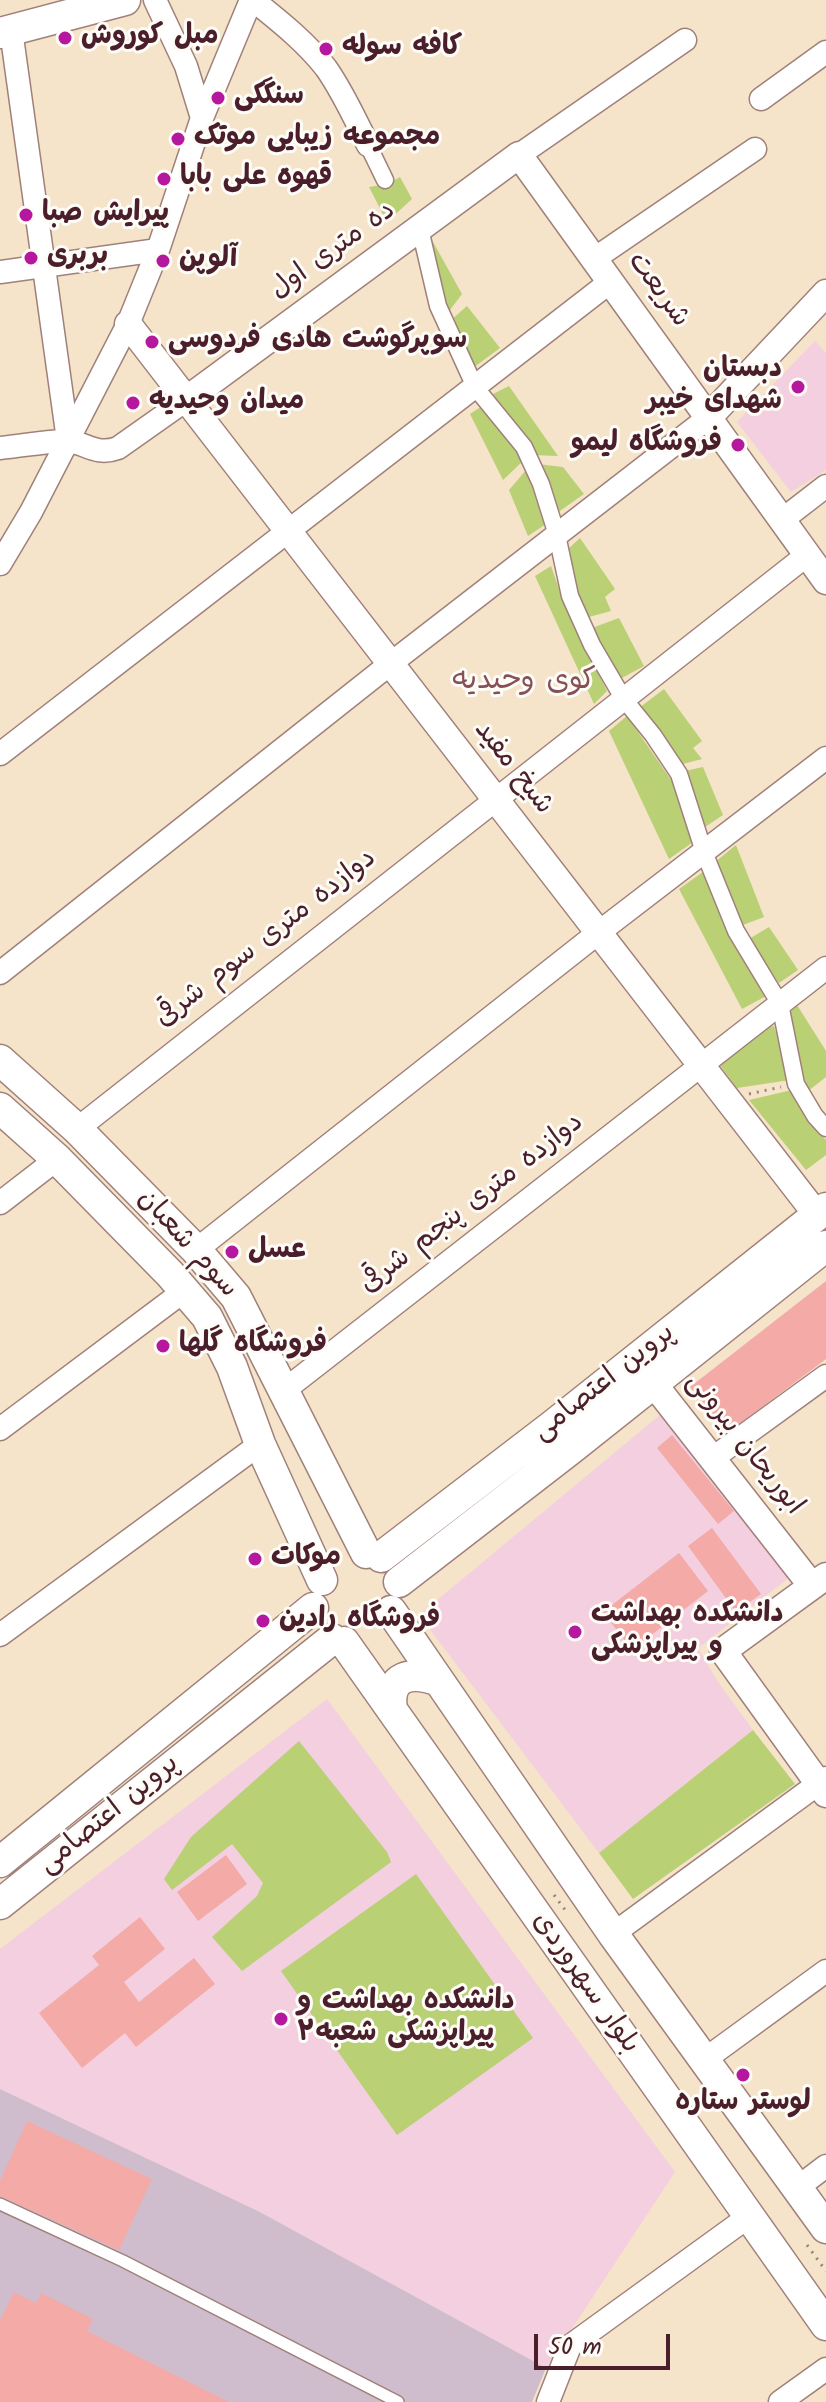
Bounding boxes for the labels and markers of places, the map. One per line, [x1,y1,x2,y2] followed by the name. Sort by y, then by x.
[81,21,218,55] place label: مبل کوروش
[56,29,74,47] marker: مبل کوروش
[342,32,462,66] place label: کافه سوله
[317,40,335,58] marker: کافه سوله
[234,81,304,115] place label: سنگکی
[209,89,227,107] marker: سنگکی
[194,122,440,156] place label: مجموعه زیبایی موتک
[169,130,187,148] marker: مجموعه زیبایی موتک
[180,162,332,196] place label: قهوه علی بابا
[155,170,173,188] marker: قهوه علی بابا
[42,198,169,232] place label: پیرایش صبا
[17,206,35,224] marker: پیرایش صبا
[47,241,108,275] place label: بربری
[179,244,237,278] place label: آلوپن
[22,249,40,267] marker: بربری
[154,252,172,270] marker: آلوپن
[168,325,467,359] place label: سوپرگوشت هادی فردوسی
[143,333,161,351] marker: سوپرگوشت هادی فردوسی
[646,354,782,420] place label: دبستان شهدای خیبر
[789,378,807,396] marker: دبستان شهدای خیبر
[149,386,304,420] place label: میدان وحیدیه
[124,394,142,412] marker: میدان وحیدیه
[571,428,722,462] place label: فروشگاه لیمو
[729,436,747,454] marker: فروشگاه لیمو
[248,1235,306,1269] place label: عسل
[223,1243,241,1261] marker: عسل
[179,1329,327,1363] place label: فروشگاه گلها
[154,1337,172,1355] marker: فروشگاه گلها
[271,1542,341,1576] place label: موکات
[246,1550,264,1568] marker: موکات
[591,1599,783,1665] place label: دانشکده بهداشت و پیراپزشکی
[279,1604,440,1638] place label: فروشگاه رادین
[254,1612,272,1630] marker: فروشگاه رادین
[566,1623,584,1641] marker: دانشکده بهداشت و پیراپزشکی
[297,1986,515,2052] place label: دانشکده بهداشت و پیراپزشکى شعبه۲
[272,2010,290,2028] marker: دانشکده بهداشت و پیراپزشکى شعبه۲
[734,2066,752,2084] marker: لوستر ستاره
[675,2087,811,2121] place label: لوستر ستاره

